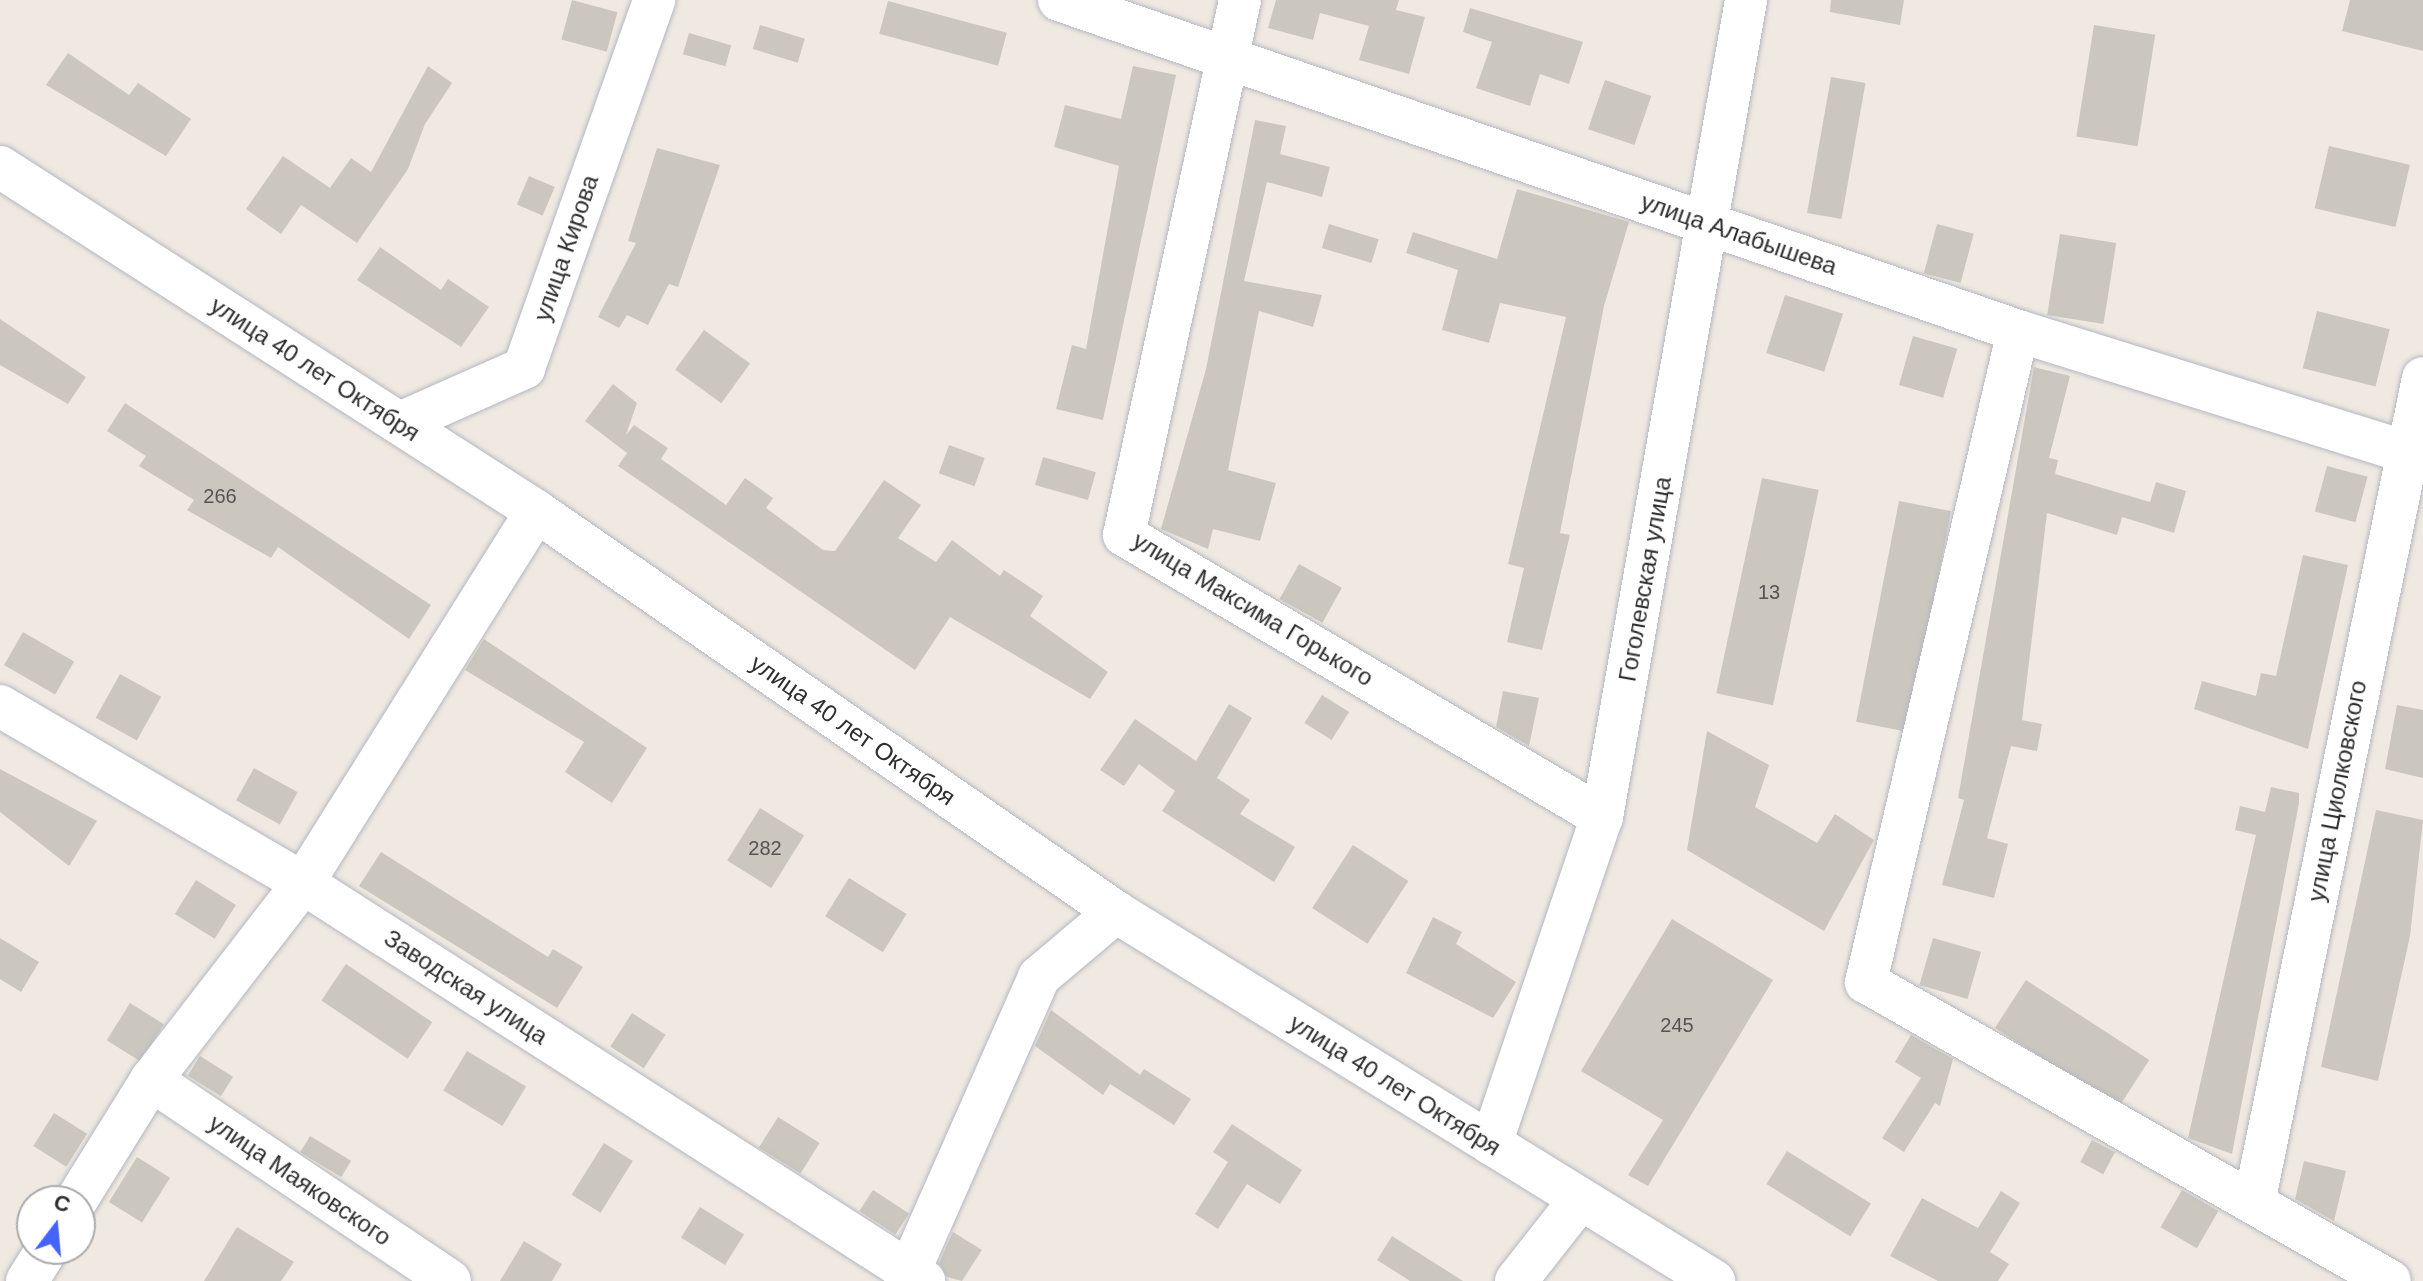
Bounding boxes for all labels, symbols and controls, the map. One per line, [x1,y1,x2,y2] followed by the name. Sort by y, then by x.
[528,171,604,325] street label: улица Кирова
[1637,187,1841,281] street label: улица Алабышева
[205,291,425,447] street label: улица 40 лет Октября
[1613,474,1677,684] street label: Гоголевская улица
[203,484,237,508] house number: 266
[1128,526,1378,692] street label: улица Максима Горького
[1758,580,1780,604] house number: 13
[745,648,961,812] street label: улица 40 лет Октября
[2301,678,2373,904] street label: улица Циолковского
[748,836,782,860] house number: 282
[379,923,553,1051] street label: Заводская улица
[1284,1008,1506,1162] street label: улица 40 лет Октября
[1660,1013,1694,1037] house number: 245
[203,1108,397,1252] street label: улица Маяковского
[16,1185,96,1265] north arrow
[51,1189,73,1218] text: С

